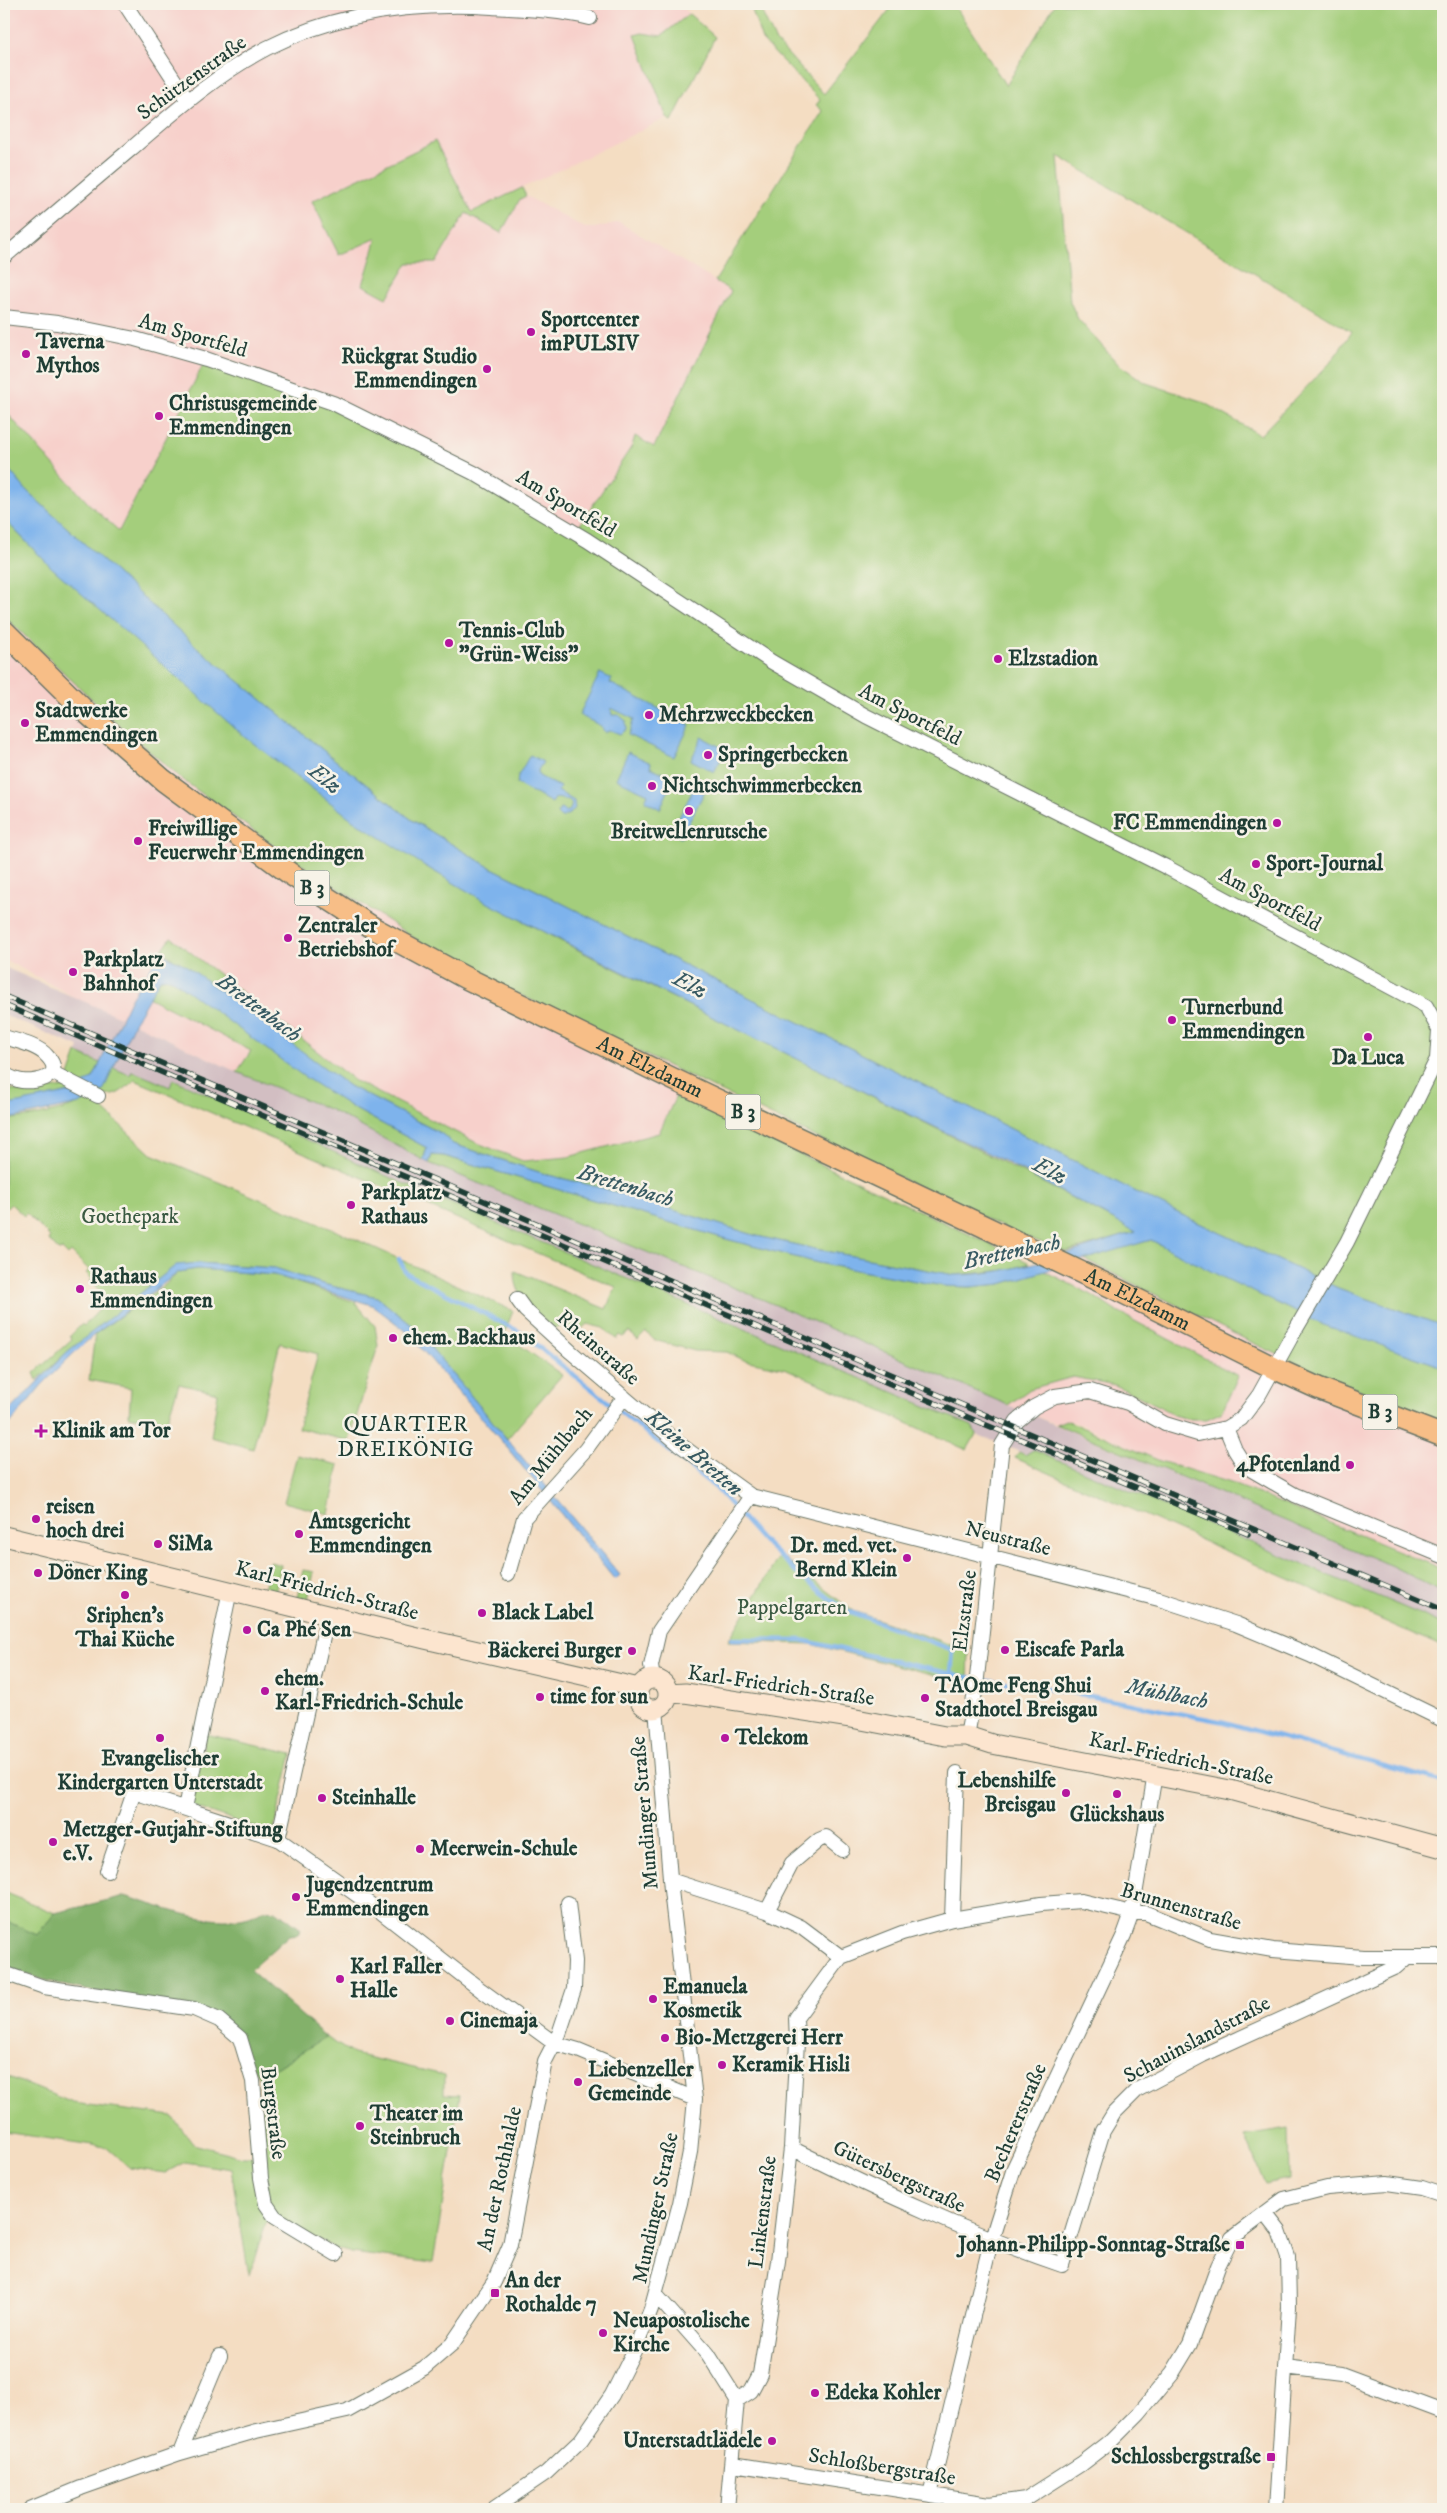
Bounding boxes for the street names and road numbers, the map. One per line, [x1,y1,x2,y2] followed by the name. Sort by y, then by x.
[132,30,252,126] street label: Schützenstraße
[136,308,251,364] street label: Am Sportfeld
[511,464,621,544] street label: Am Sportfeld
[854,678,966,752] street label: Am Sportfeld
[1214,862,1326,938] street label: Am Sportfeld
[294,870,330,906] road number: B 3
[592,1031,707,1104] street label: Am Elzdamm
[726,1094,760,1130] road number: B 3
[1080,1263,1195,1337] street label: Am Elzdamm
[551,1305,645,1391] street label: Rheinstraße
[1362,1394,1398,1430] road number: B 3
[503,1402,599,1510] street label: Am Mühlbach
[962,1516,1054,1562] street label: Neustraße
[233,1556,422,1626] street label: Karl-Friedrich-Straße
[947,1568,983,1653] street label: Elzstraße
[686,1660,876,1712] street label: Karl-Friedrich-Straße
[1086,1727,1276,1791] street label: Karl-Friedrich-Straße
[625,1735,665,1891] street label: Mundinger Straße
[1118,1877,1245,1937] street label: Brunnenstraße
[1119,1990,1275,2090] street label: Schauinslandstraße
[979,2059,1053,2186] street label: Bechererstraße
[254,2065,292,2161] street label: Burgstraße
[472,2104,528,2254] street label: An der Rothhalde
[627,2130,685,2286] street label: Mundinger Straße
[828,2135,970,2219] street label: Gütersbergstraße
[743,2154,783,2270] street label: Linkenstraße
[807,2443,958,2492] street label: Schloßbergstraße

